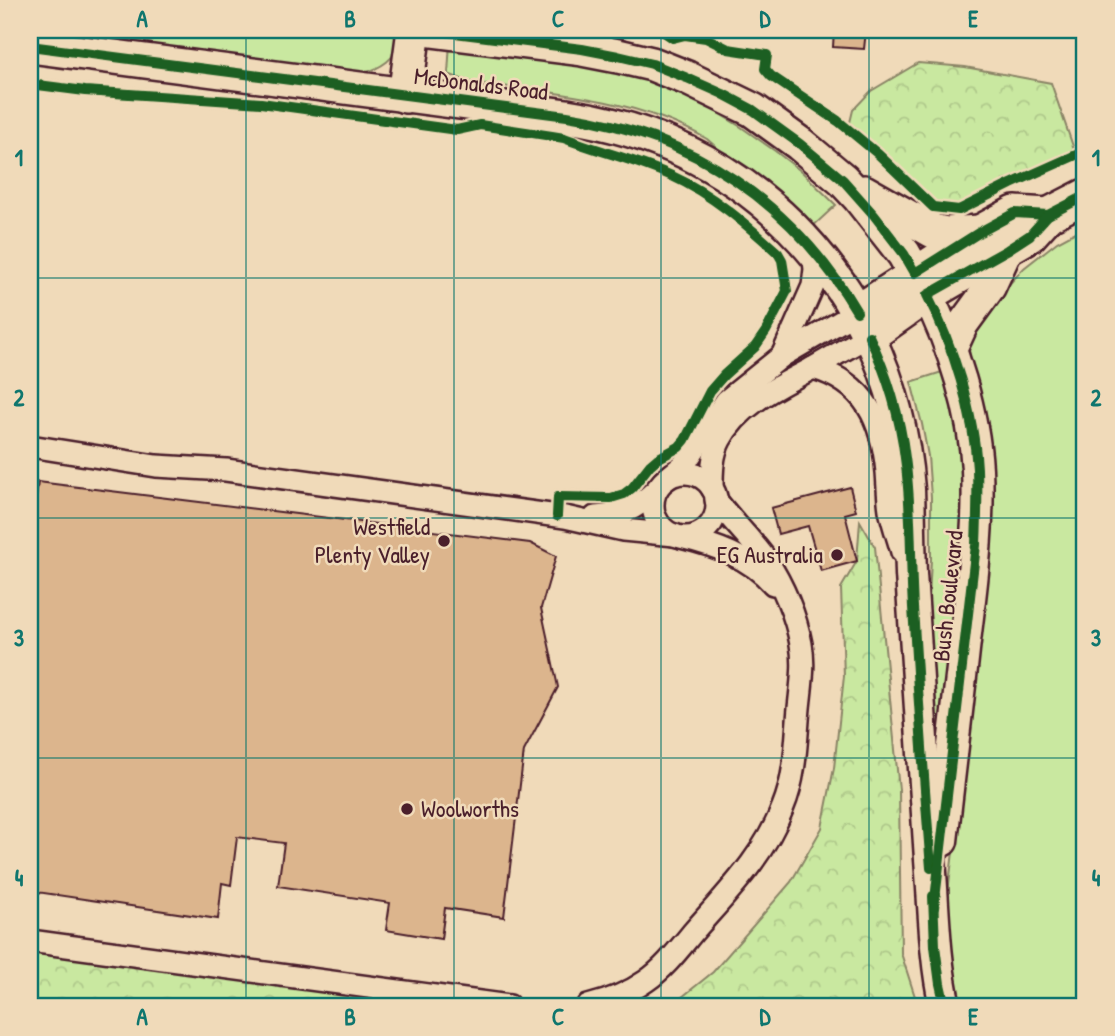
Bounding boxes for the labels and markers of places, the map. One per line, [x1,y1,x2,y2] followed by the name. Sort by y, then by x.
[315,510,430,570] place label: Westfield Plenty Valley
[436,533,452,549] marker: Westfield Plenty Valley
[717,538,823,570] place label: EG Australia
[829,547,845,563] marker: EG Australia
[421,792,519,824] place label: Woolworths
[399,801,415,817] marker: Woolworths

